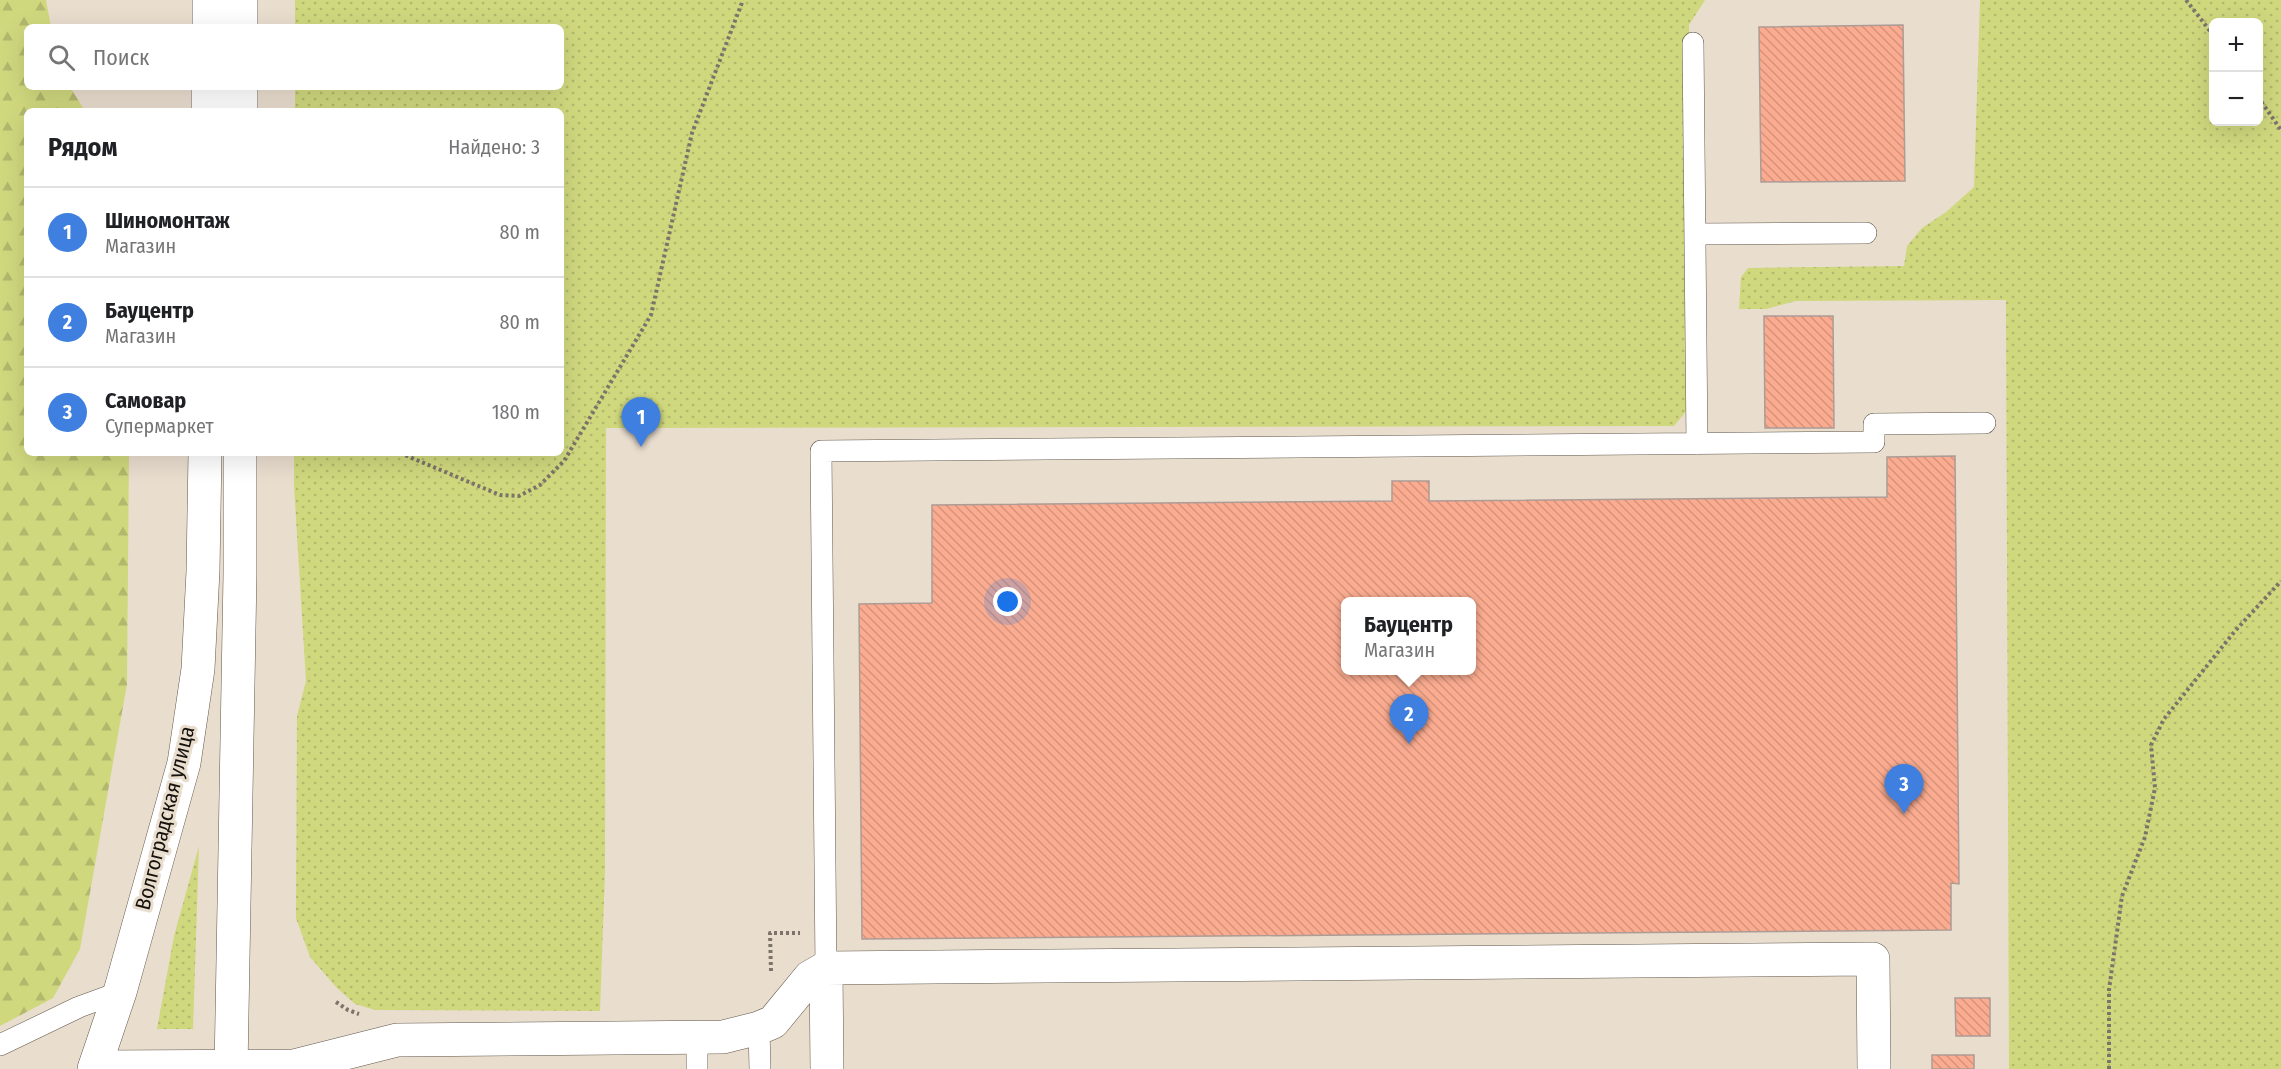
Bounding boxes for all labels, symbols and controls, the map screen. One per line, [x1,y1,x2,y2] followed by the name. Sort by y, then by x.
[2209,18,2263,126] map controls
[2209,18,2263,72] button: +
[24,24,564,90] search box
[45,41,78,74] icon: search
[93,44,149,71] text: Поиск
[2209,72,2263,126] button: −
[48,132,117,163] text: Рядом
[448,135,540,159] text: Найдено: 3
[105,207,230,234] text: Шиномонтаж
[63,220,72,244] text: 1
[500,220,540,244] text: 80 m
[105,234,176,258] text: Магазин
[105,297,194,324] text: Бауцентр
[63,310,72,334] text: 2
[500,310,540,334] text: 80 m
[105,324,176,348] text: Магазин
[105,387,186,414] text: Самовар
[622,398,660,447] pin: 1
[63,400,72,424] text: 3
[492,400,540,424] text: 180 m
[105,414,214,438] text: Супермаркет
[993,587,1022,616] your location
[1341,597,1476,675] popup
[1364,611,1453,638] text: Бауцентр
[1364,638,1435,662] text: Магазин
[1390,694,1428,744] pin: 2
[130,723,200,913] street label: Волгоградская улица
[1884,764,1924,814] pin: 3

